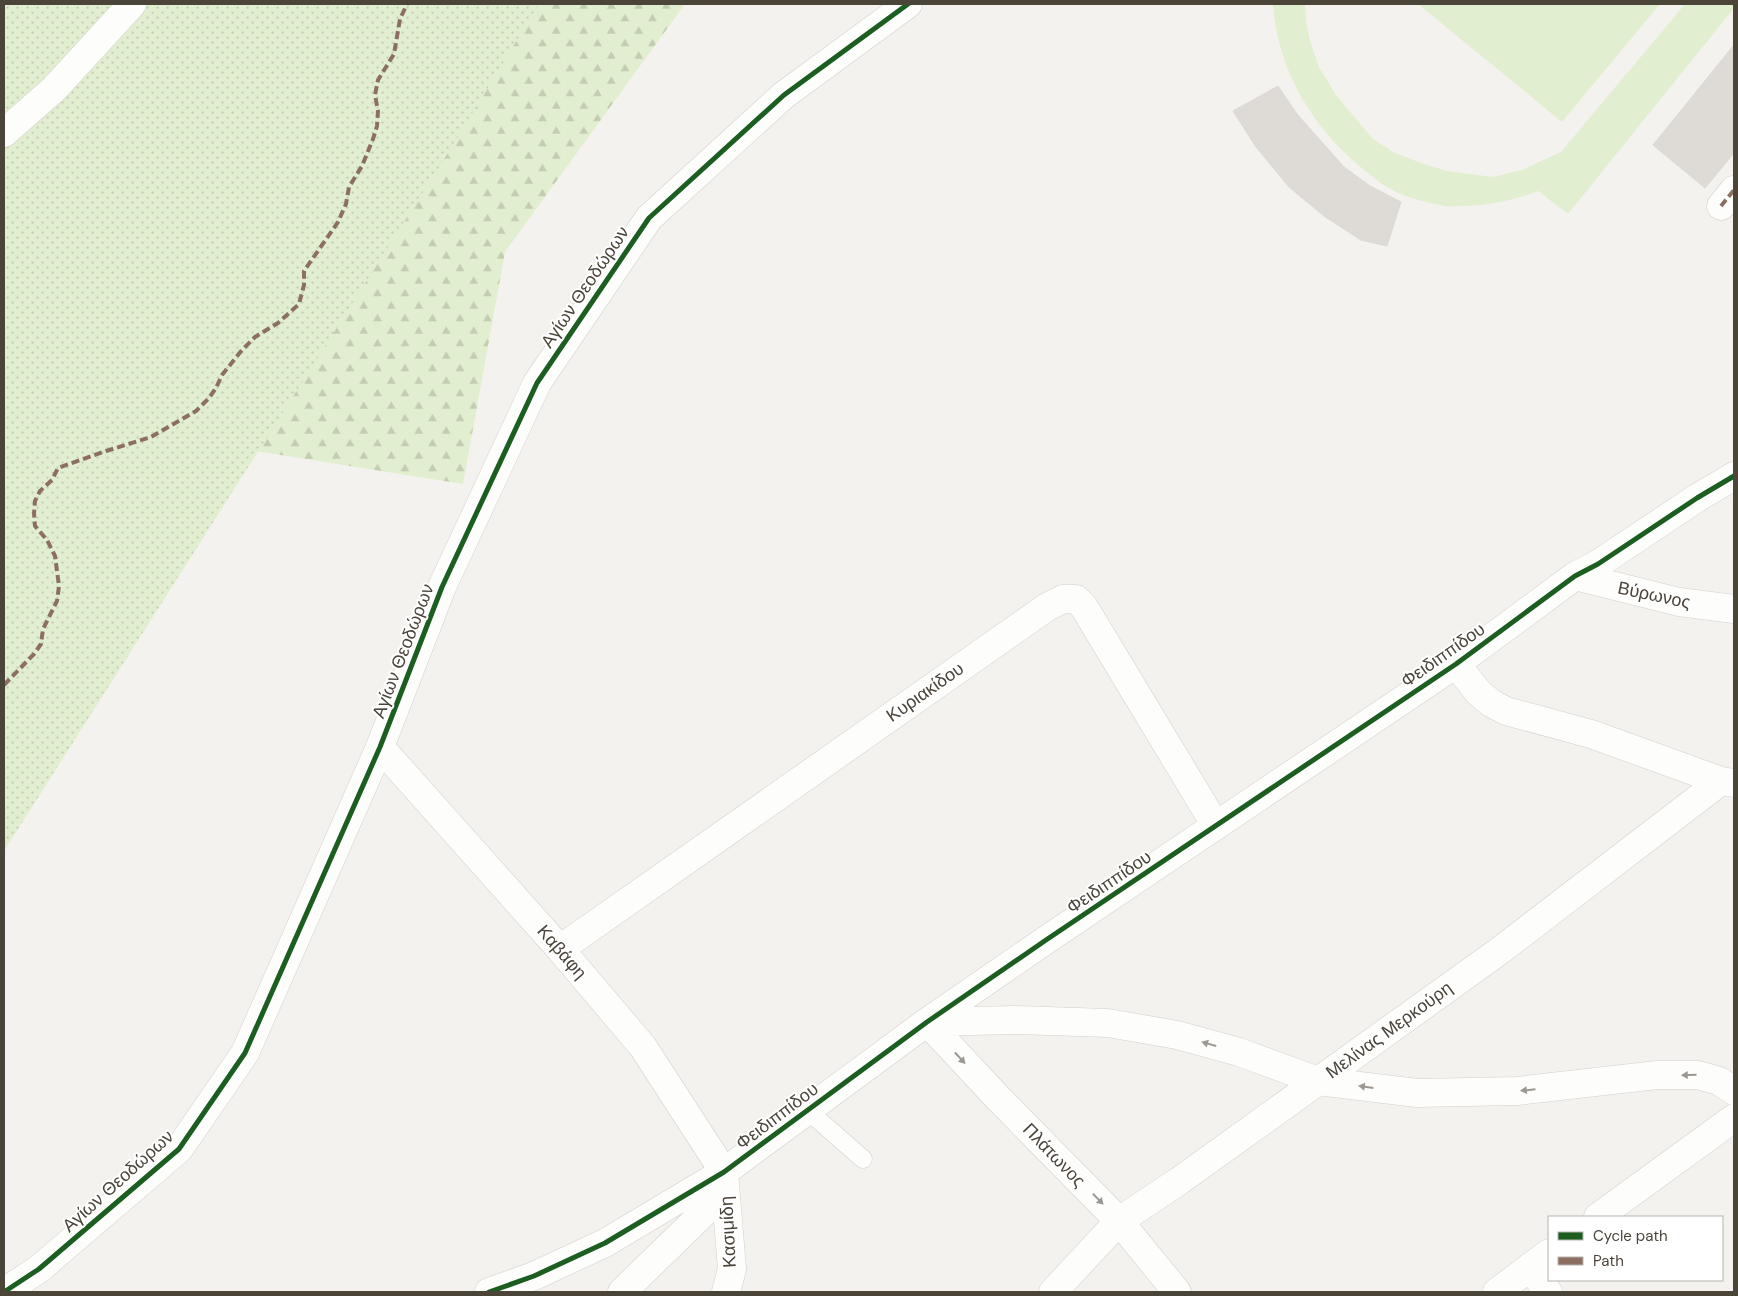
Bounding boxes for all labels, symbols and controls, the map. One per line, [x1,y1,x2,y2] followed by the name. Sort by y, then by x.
[535,221,635,353] street label: Αγίων Θεοδώρων
[1615,576,1693,614] street label: Βύρωνος
[366,580,440,722] street label: Αγίων Θεοδώρων
[1396,617,1490,693] street label: Φειδιππίδου
[882,657,968,727] street label: Κυριακίδου
[1062,845,1156,919] street label: Φειδιππίδου
[532,920,592,984] street label: Καβάφη
[1321,976,1457,1084] street label: Μελίνας Μερκούρη
[1202,1040,1217,1048] one-way arrow
[954,1051,966,1063] one-way arrow
[1681,1071,1697,1079] one-way arrow
[731,1077,823,1155] street label: Φειδιππίδου
[1357,1083,1373,1091] one-way arrow
[1519,1086,1535,1094] one-way arrow
[1017,1118,1091,1193] street label: Πλάτωνος
[57,1125,179,1237] street label: Αγίων Θεοδώρων
[1092,1193,1104,1205] one-way arrow
[714,1196,742,1268] street label: Κασιμίδη
[1548,1216,1723,1281] legend
[1593,1226,1668,1246] text: Cycle path
[1593,1251,1624,1271] text: Path

